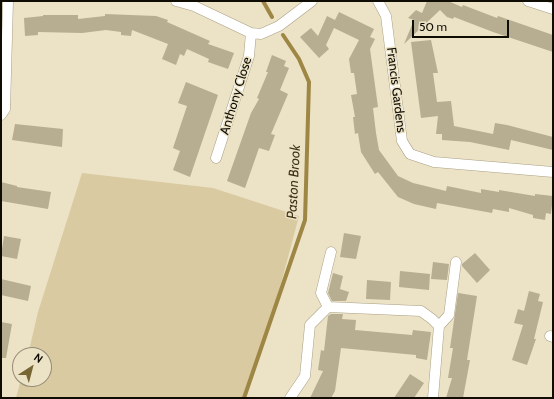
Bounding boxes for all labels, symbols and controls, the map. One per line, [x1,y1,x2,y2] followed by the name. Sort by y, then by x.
[414,12,511,38] scale bar
[419,19,447,34] text: 50 m
[383,46,409,134] street label: Francis Gardens
[217,55,255,137] street label: Anthony Close
[284,144,304,220] water label: Paston Brook
[12,347,52,387] north arrow
[31,350,46,366] text: N

